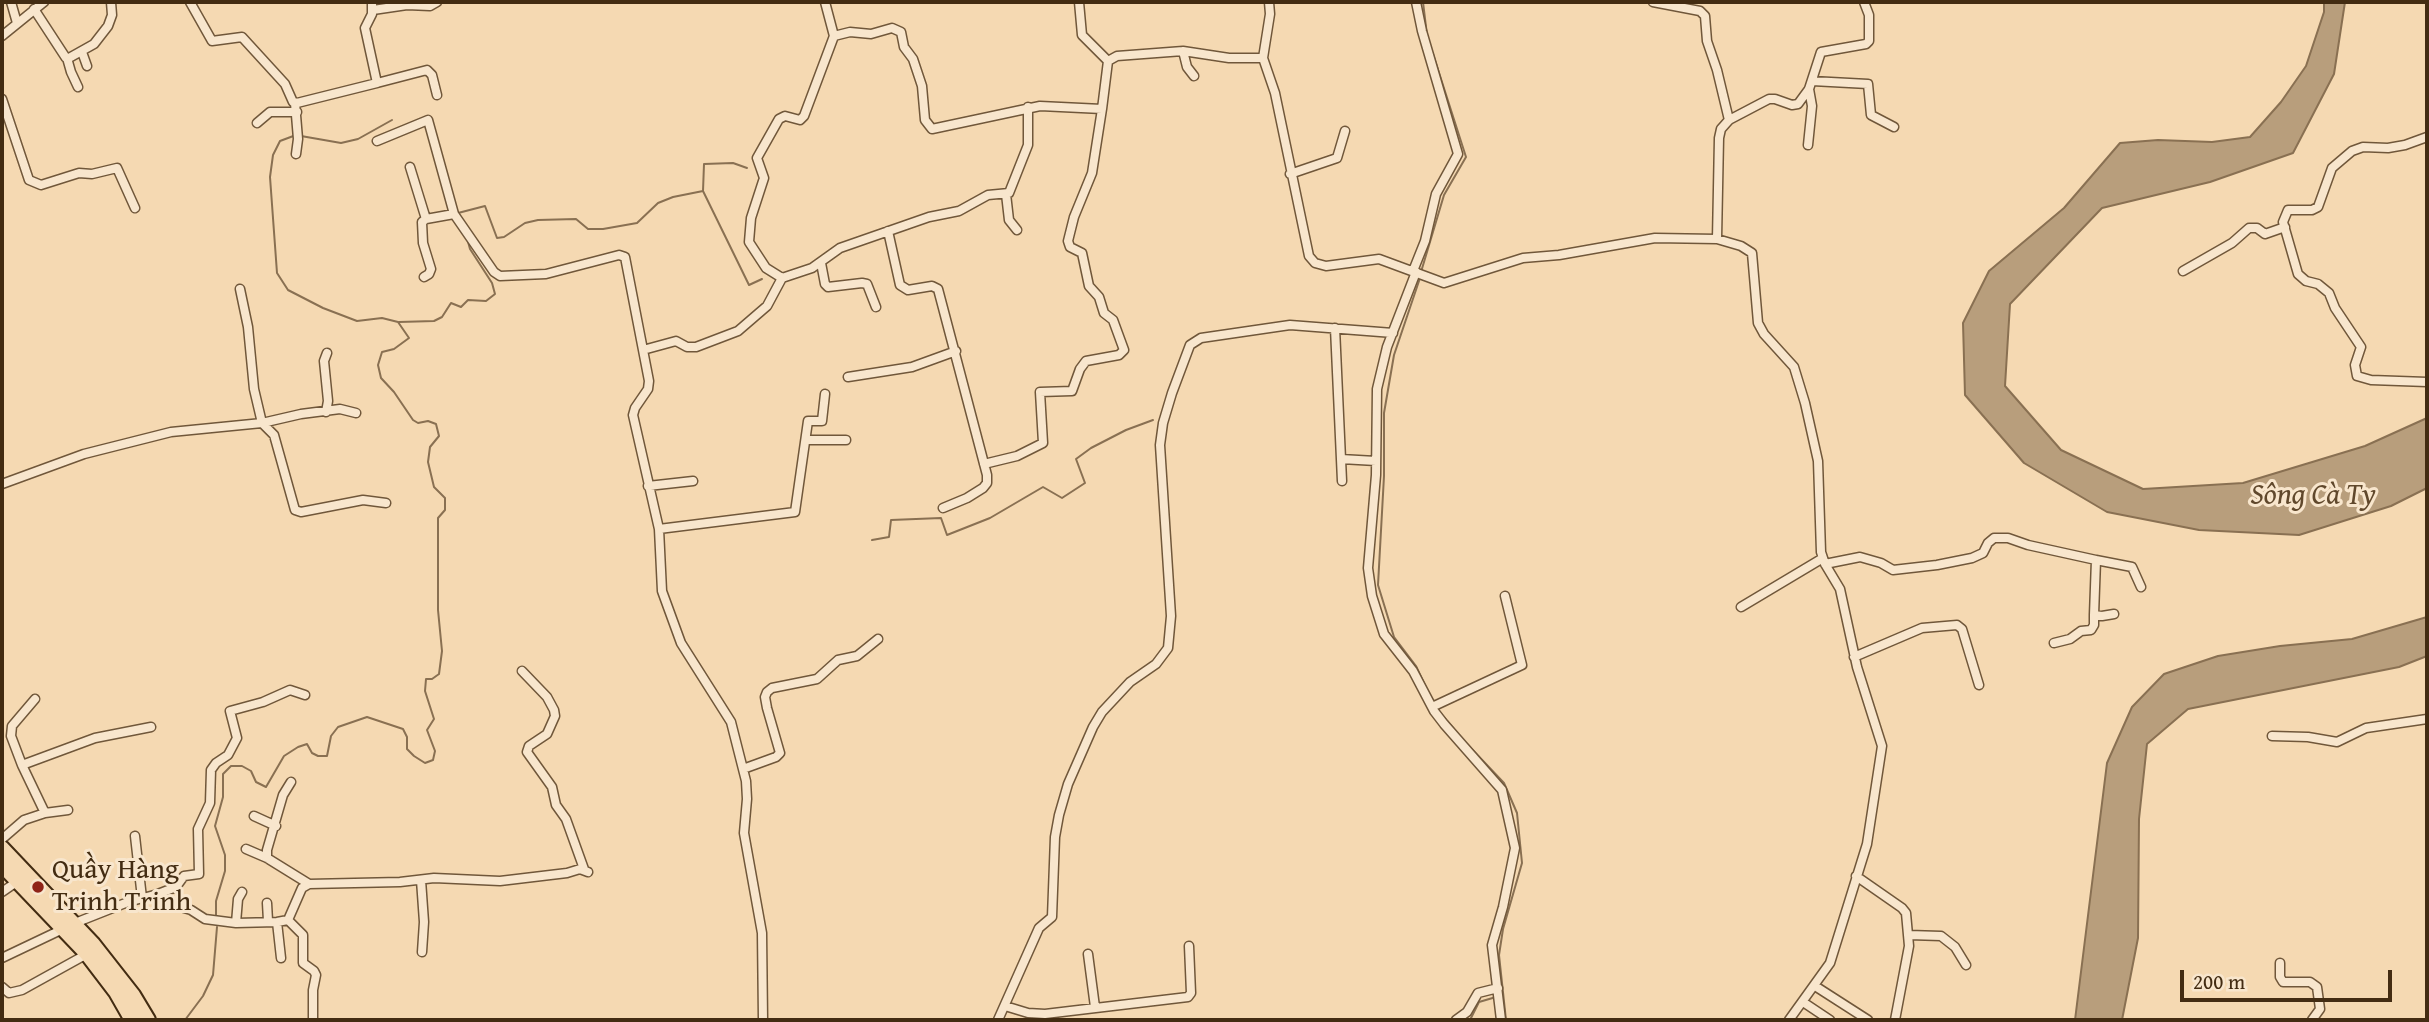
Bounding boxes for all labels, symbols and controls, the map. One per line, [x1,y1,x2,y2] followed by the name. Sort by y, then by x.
[2250,478,2376,514] water label: Sông Cà Ty
[52,854,191,920] place label: Quầy Hàng Trinh Trinh
[30,879,46,895] marker: Quầy Hàng Trinh Trinh
[2184,956,2396,1000] scale bar
[2193,966,2245,997] text: 200 m

